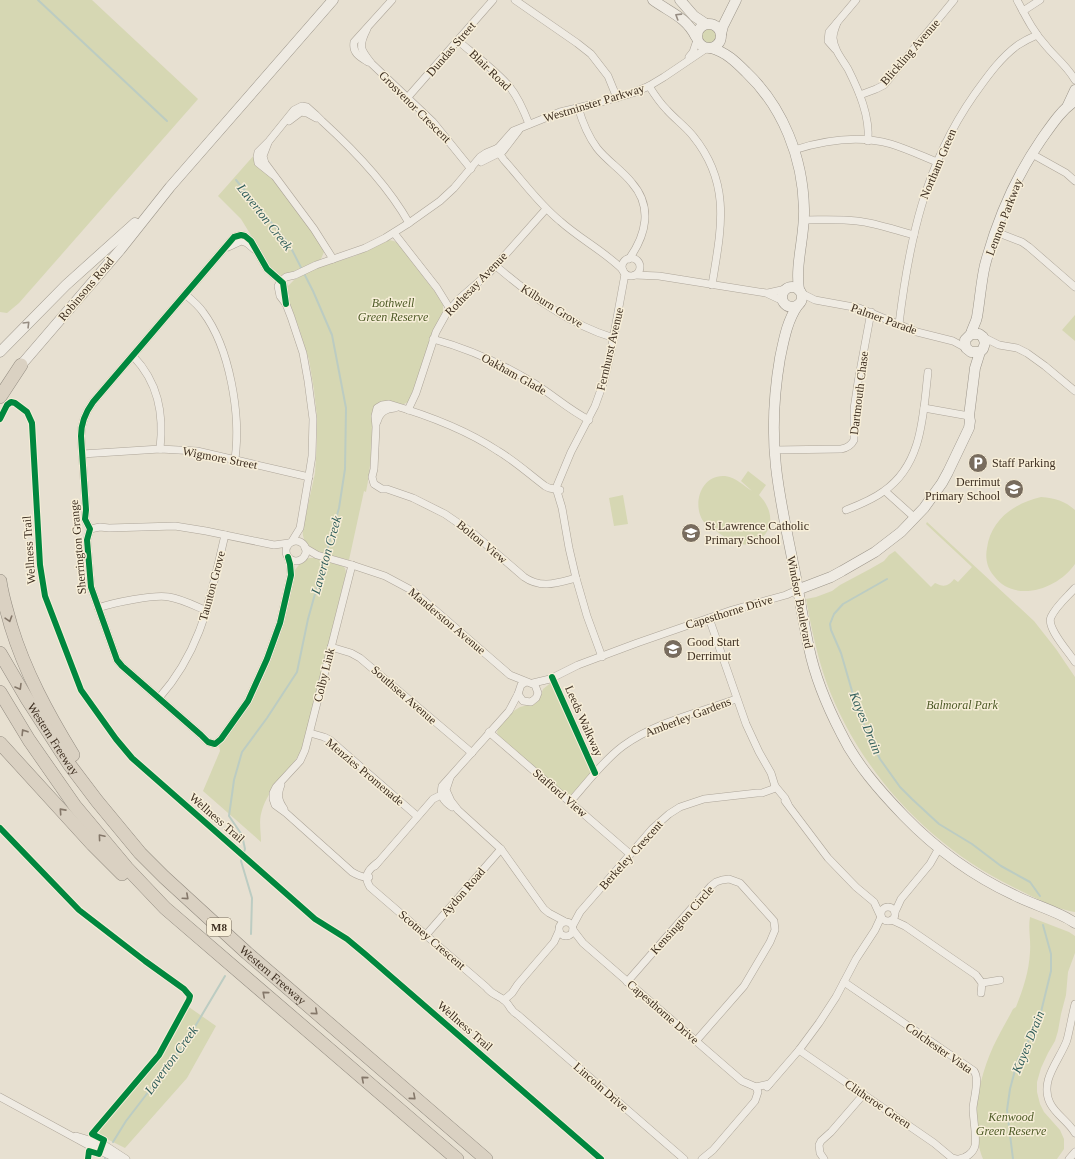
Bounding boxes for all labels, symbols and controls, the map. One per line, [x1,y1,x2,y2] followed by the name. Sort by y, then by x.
[675,14,682,21] one-way arrow
[877,16,943,88] street label: Blickling Avenue
[424,18,479,79] street label: Dundas Street
[466,47,514,93] street label: Blair Road
[376,68,454,146] street label: Grosvenor Crescent
[542,81,646,125] street label: Westminster Parkway
[917,127,959,201] street label: Northam Green
[983,176,1025,258] street label: Lennon Parkway
[234,180,296,254] water label: Laverton Creek
[442,249,510,319] street label: Rothesay Avenue
[55,254,117,324] street label: Robinsons Road
[518,281,586,331] street label: Kilburn Grove
[358,296,429,324] park label: Bothwell Green Reserve
[849,301,919,337] street label: Palmer Parade
[594,306,626,392] street label: Fernhurst Avenue
[22,321,30,329] one-way arrow
[479,350,549,398] street label: Oakham Glade
[847,350,871,436] street label: Dartmouth Chase
[181,444,259,472] street label: Wigmore Street
[967,452,989,474] parking icon: Staff Parking
[992,456,1055,470] place label: Staff Parking
[925,475,1001,503] place label: Derrimut Primary School
[1003,478,1025,500] school or university icon: Derrimut Primary School
[67,499,89,595] street label: Sherrington Grange
[307,514,344,597] water label: Laverton Creek
[20,515,38,585] street label: Wellness Trail
[454,517,510,567] street label: Bolton View
[705,519,809,547] place label: St Lawrence Catholic Primary School
[680,522,702,544] school or university icon: St Lawrence Catholic Primary School
[196,549,228,623] street label: Taunton Grove
[784,555,816,649] street label: Windsor Boulevard
[406,585,488,657] street label: Manderston Avenue
[684,592,774,632] street label: Capesthorne Drive
[4,615,13,622] one-way arrow
[687,635,740,663] place label: Good Start Derrimut
[662,638,684,660] school or university icon: Good Start Derrimut
[311,647,337,703] street label: Colby Link
[368,663,440,727] street label: Southsea Avenue
[15,683,22,690] one-way arrow
[562,683,606,759] street label: Leeds Walkway
[846,689,885,756] water label: Kayes Drain
[643,694,733,740] street label: Amberley Gardens
[926,698,998,712] park label: Balmoral Park
[24,700,82,778] street label: Western Freeway
[21,729,29,736] one-way arrow
[323,735,407,809] street label: Menzies Promenade
[530,766,590,821] street label: Stafford View
[186,790,248,846] street label: Wellness Trail
[59,808,67,816] one-way arrow
[596,817,666,892] street label: Berkeley Crescent
[99,834,106,842] one-way arrow
[438,865,488,919] street label: Aydon Road
[647,883,717,957] street label: Kensington Circle
[182,893,189,900] one-way arrow
[396,907,469,973] street label: Scotney Crescent
[207,918,231,936] road number: M8
[237,943,309,1008] street label: Western Freeway
[624,977,702,1047] street label: Capesthorne Drive
[263,992,270,999] one-way arrow
[434,998,496,1054] street label: Wellness Trail
[310,1007,318,1014] one-way arrow
[1008,1009,1047,1076] water label: Kayes Drain
[903,1020,976,1077] street label: Colchester Vista
[141,1023,201,1098] water label: Laverton Creek
[571,1060,631,1114] street label: Lincoln Drive
[361,1076,369,1083] one-way arrow
[842,1077,914,1131] street label: Clitheroe Green
[409,1092,416,1099] one-way arrow
[976,1110,1047,1138] park label: Kenwood Green Reserve

